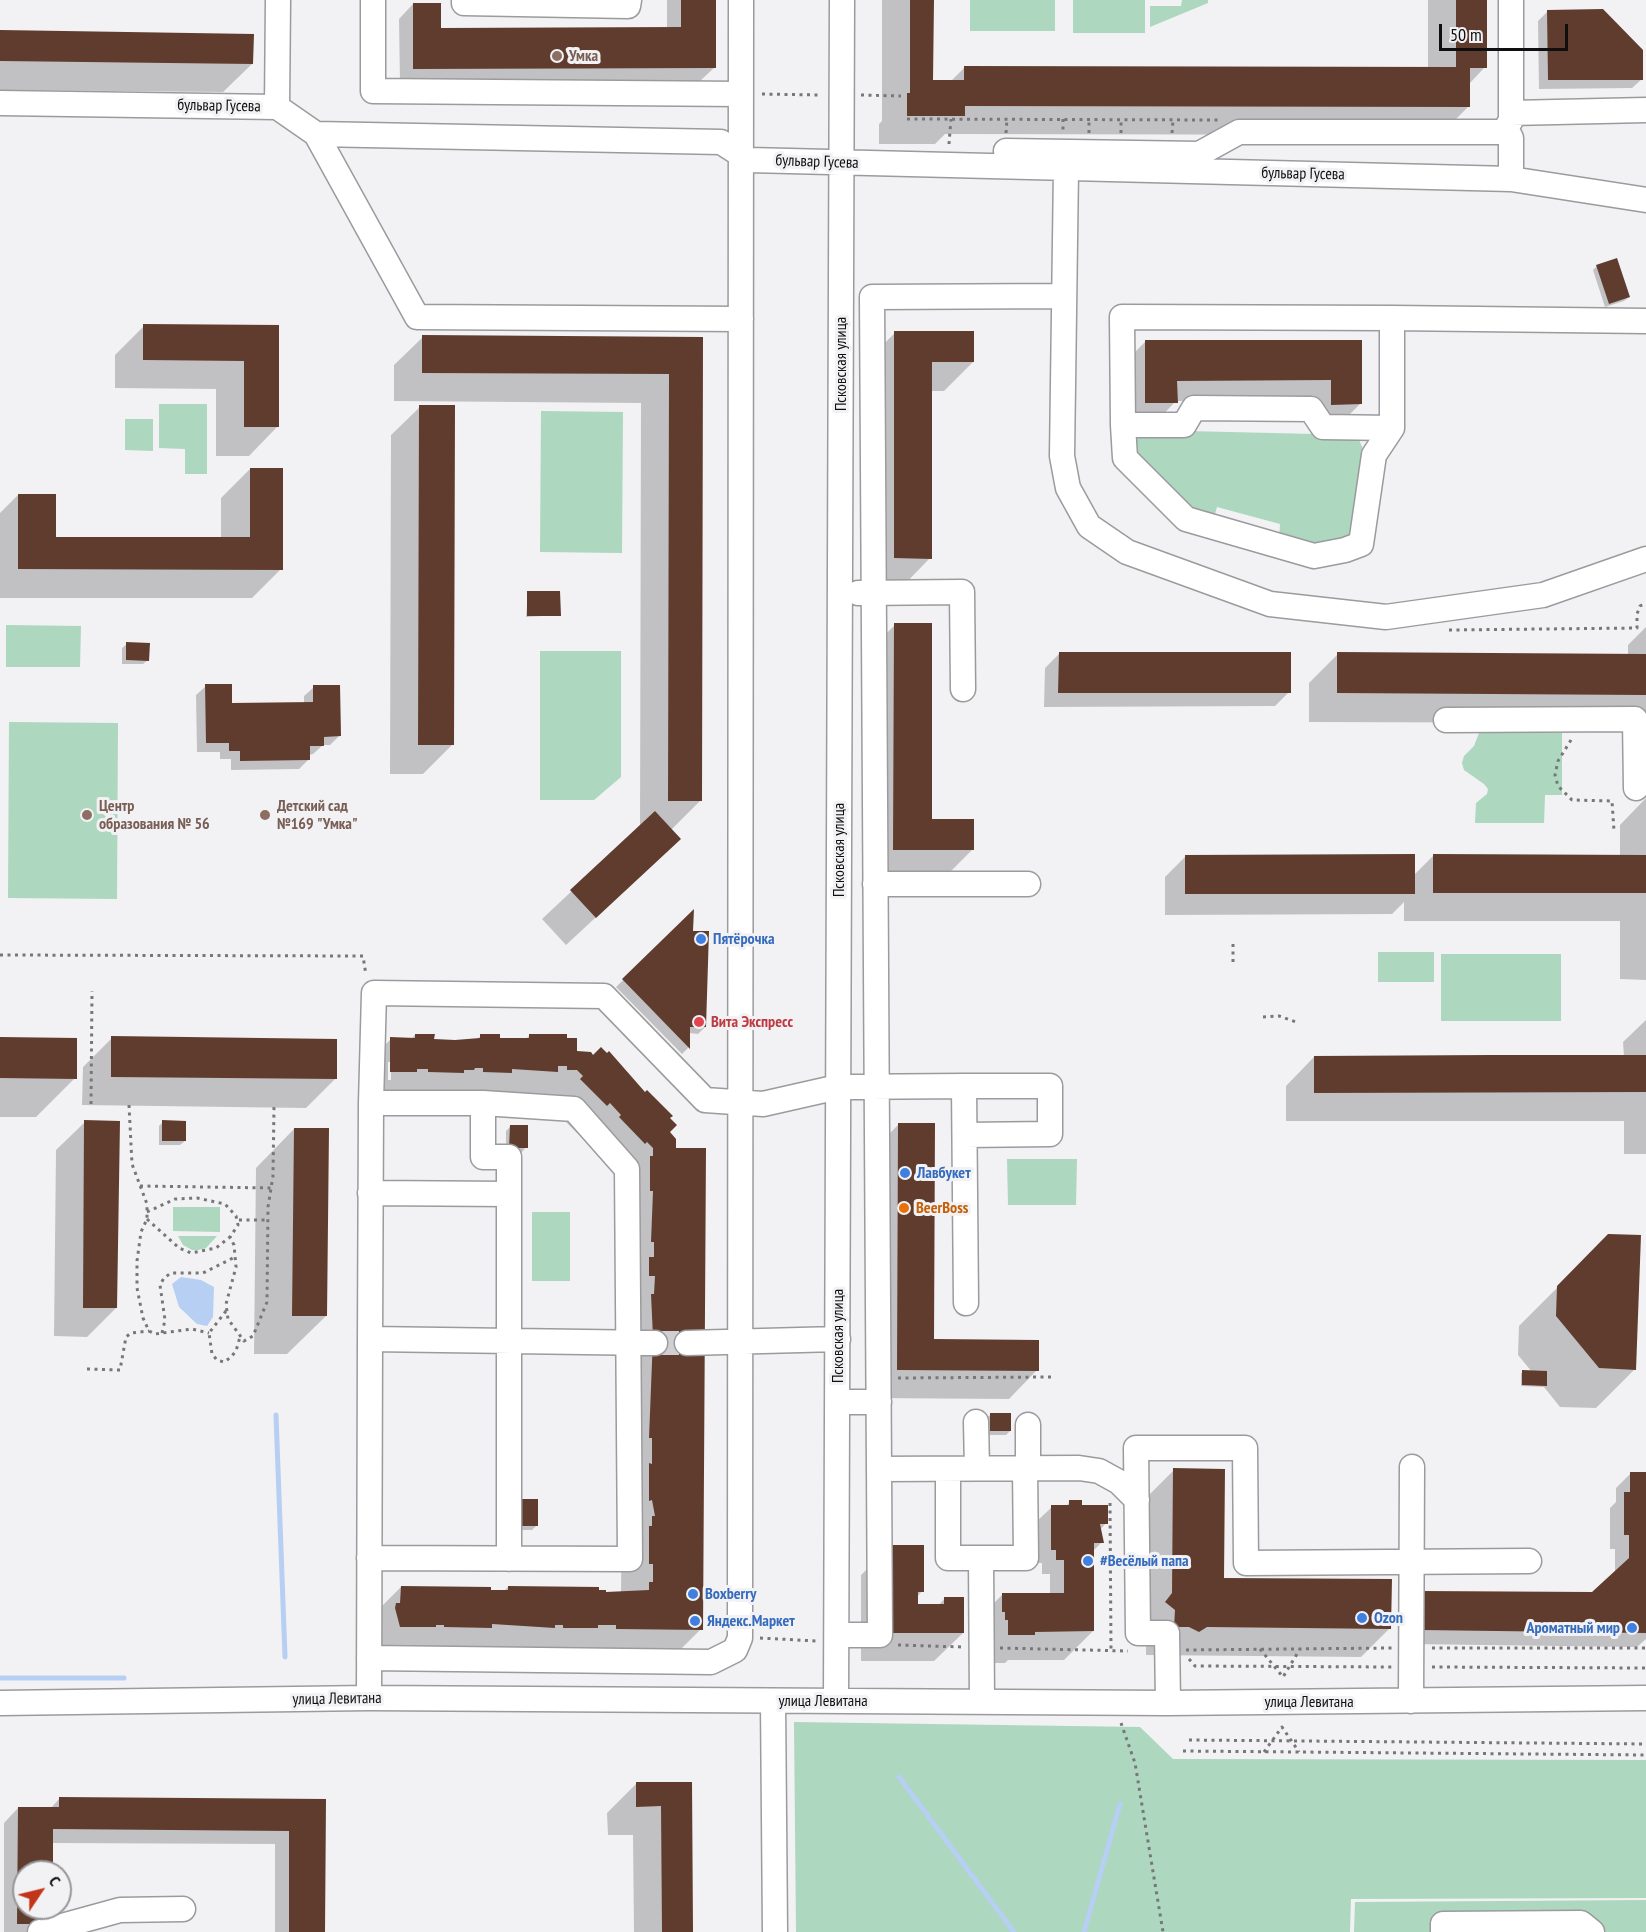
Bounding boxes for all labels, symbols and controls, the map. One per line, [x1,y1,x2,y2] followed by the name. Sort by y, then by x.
[1442,12,1571,50] scale bar
[1450,23,1482,46] text: 50 m
[569,46,598,66] place label: Умка
[550,49,564,63] marker: Умка
[177,96,261,116] street label: бульвар Гусева
[775,151,859,173] street label: бульвар Гусева
[1261,164,1345,184] street label: бульвар Гусева
[831,317,851,411] street label: Псковская улица
[99,796,210,834] place label: Центр образования № 56
[277,796,358,834] place label: Детский сад №169 "Умка"
[829,803,849,897] street label: Псковская улица
[80,808,94,822] marker: Центр образования № 56
[258,808,272,822] marker: Детский сад №169 "Умка"
[713,929,775,949] place label: Пятёрочка
[694,932,708,946] marker: Пятёрочка
[711,1012,793,1032] place label: Вита Экспресс
[692,1015,706,1029] marker: Вита Экспресс
[917,1163,971,1183] place label: Лавбукет
[898,1166,912,1180] marker: Лавбукет
[916,1198,968,1218] place label: BeerBoss
[897,1201,911,1215] marker: BeerBoss
[828,1289,848,1383] street label: Псковская улица
[1100,1551,1189,1571] place label: #Весёлый папа
[1081,1554,1095,1568] marker: #Весёлый папа
[705,1584,756,1604] place label: Boxberry
[686,1587,700,1601] marker: Boxberry
[1374,1608,1403,1628] place label: Ozon
[707,1611,795,1631] place label: Яндекс.Маркет
[1355,1611,1369,1625] marker: Ozon
[688,1614,702,1628] marker: Яндекс.Маркет
[1526,1618,1620,1638] place label: Ароматный мир
[1625,1621,1639,1635] marker: Ароматный мир
[292,1689,382,1709] street label: улица Левитана
[778,1691,868,1711] street label: улица Левитана
[1264,1692,1354,1712] street label: улица Левитана
[12,1860,72,1920] north arrow
[45,1872,65,1890] text: С

